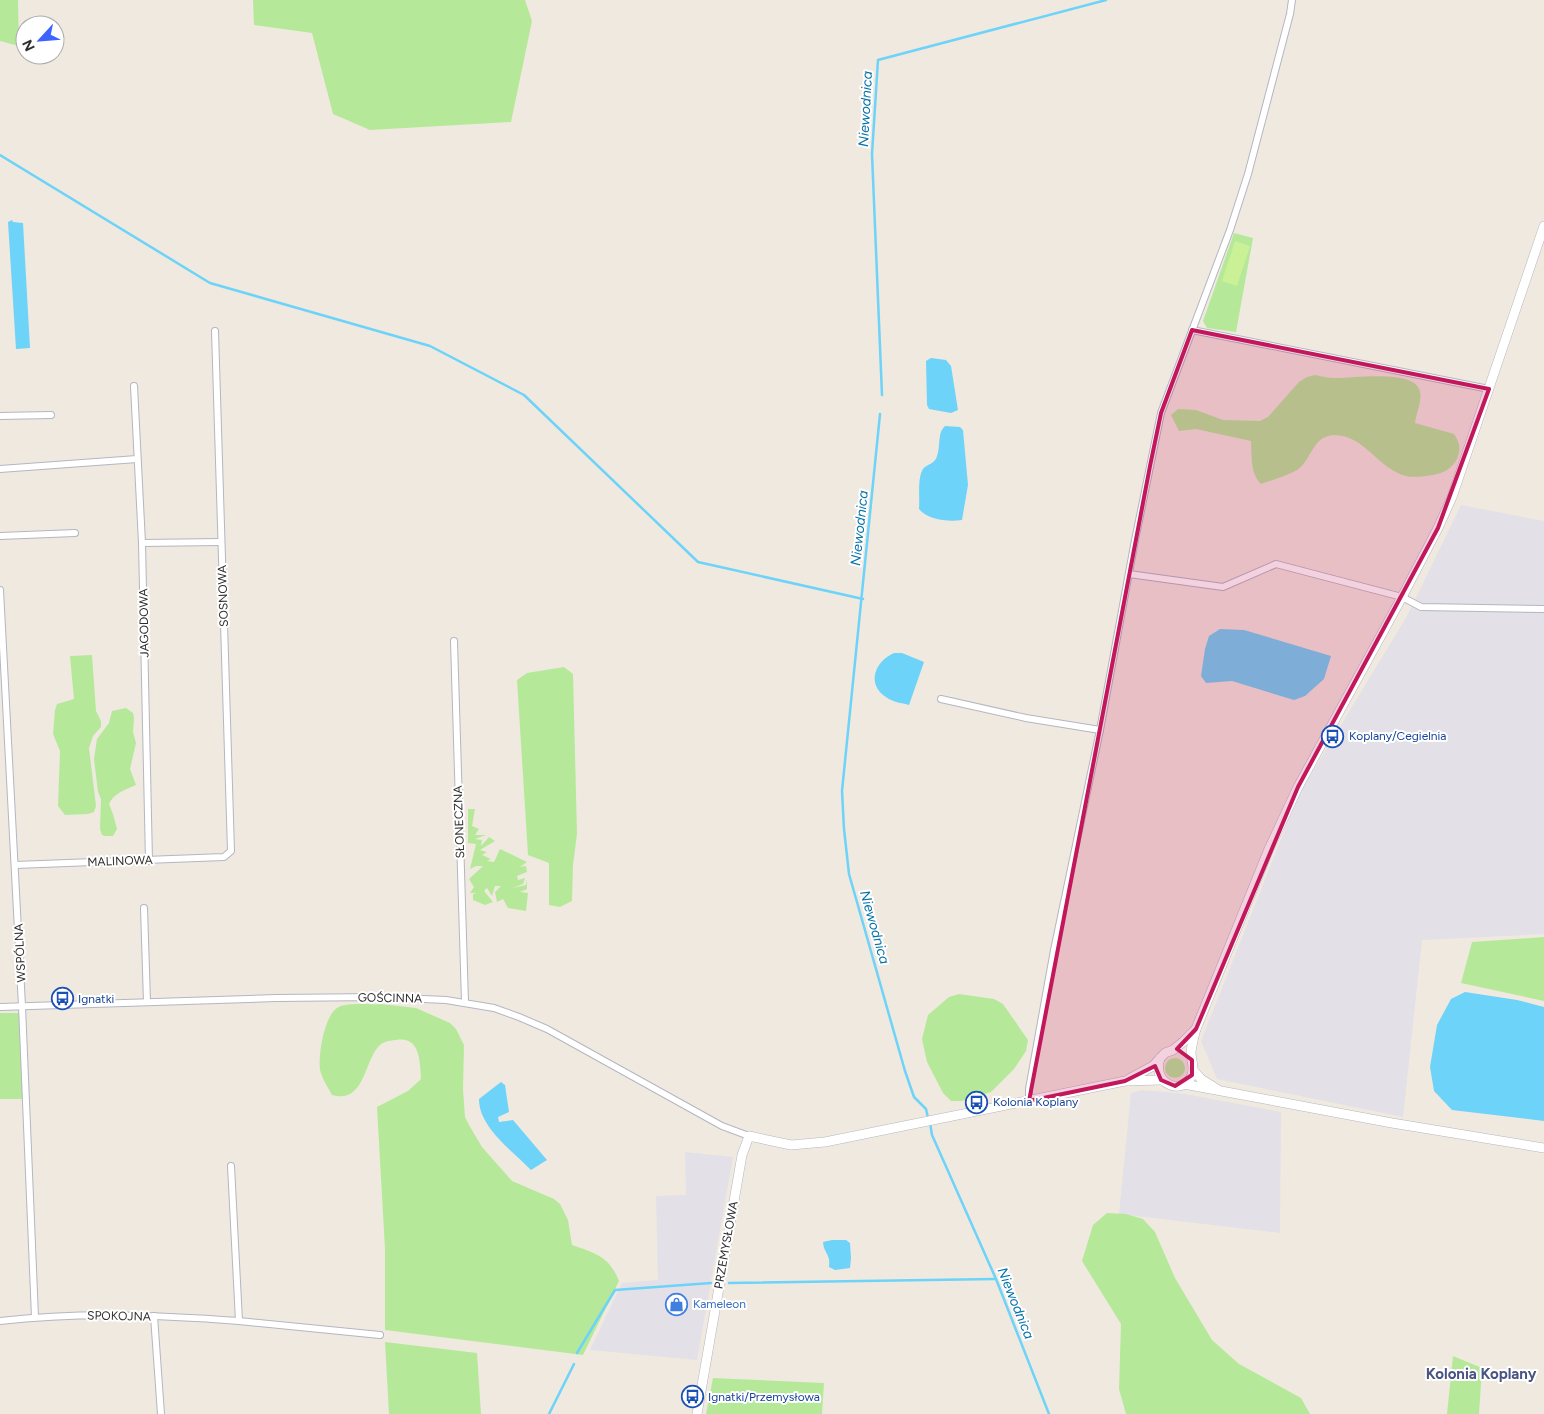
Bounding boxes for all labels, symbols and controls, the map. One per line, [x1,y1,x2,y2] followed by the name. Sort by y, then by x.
[15,15,65,65] north arrow
[19,37,39,54] text: N
[855,71,876,147] water label: Niewodnica
[847,489,872,567] water label: Niewodnica
[215,565,231,627] street label: SOSNOWA
[136,588,152,658] street label: JAGODOWA
[1321,724,1345,748] bus stop icon: Koplany/Cegielnia
[1349,729,1446,743] place label: Koplany/Cegielnia
[451,785,467,859] street label: SŁONECZNA
[87,853,153,869] street label: MALINOWA
[856,888,893,966] water label: Niewodnica
[11,923,29,983] street label: WSPÓLNA
[50,987,74,1011] bus stop icon: Ignatki
[358,990,422,1006] street label: GOŚCINNA
[78,992,114,1006] place label: Ignatki
[965,1090,989,1114] bus stop icon: Kolonia Koplany
[993,1095,1079,1109] place label: Kolonia Koplany
[711,1200,741,1290] street label: PRZEMYSŁOWA
[993,1265,1038,1342] water label: Niewodnica
[665,1292,689,1316] shop icon: Kameleon
[693,1297,746,1311] place label: Kameleon
[87,1308,151,1324] street label: SPOKOJNA
[1426,1365,1537,1383] district label: Kolonia Koplany
[680,1385,704,1409] bus stop icon: Ignatki/Przemysłowa
[708,1390,820,1404] place label: Ignatki/Przemysłowa

